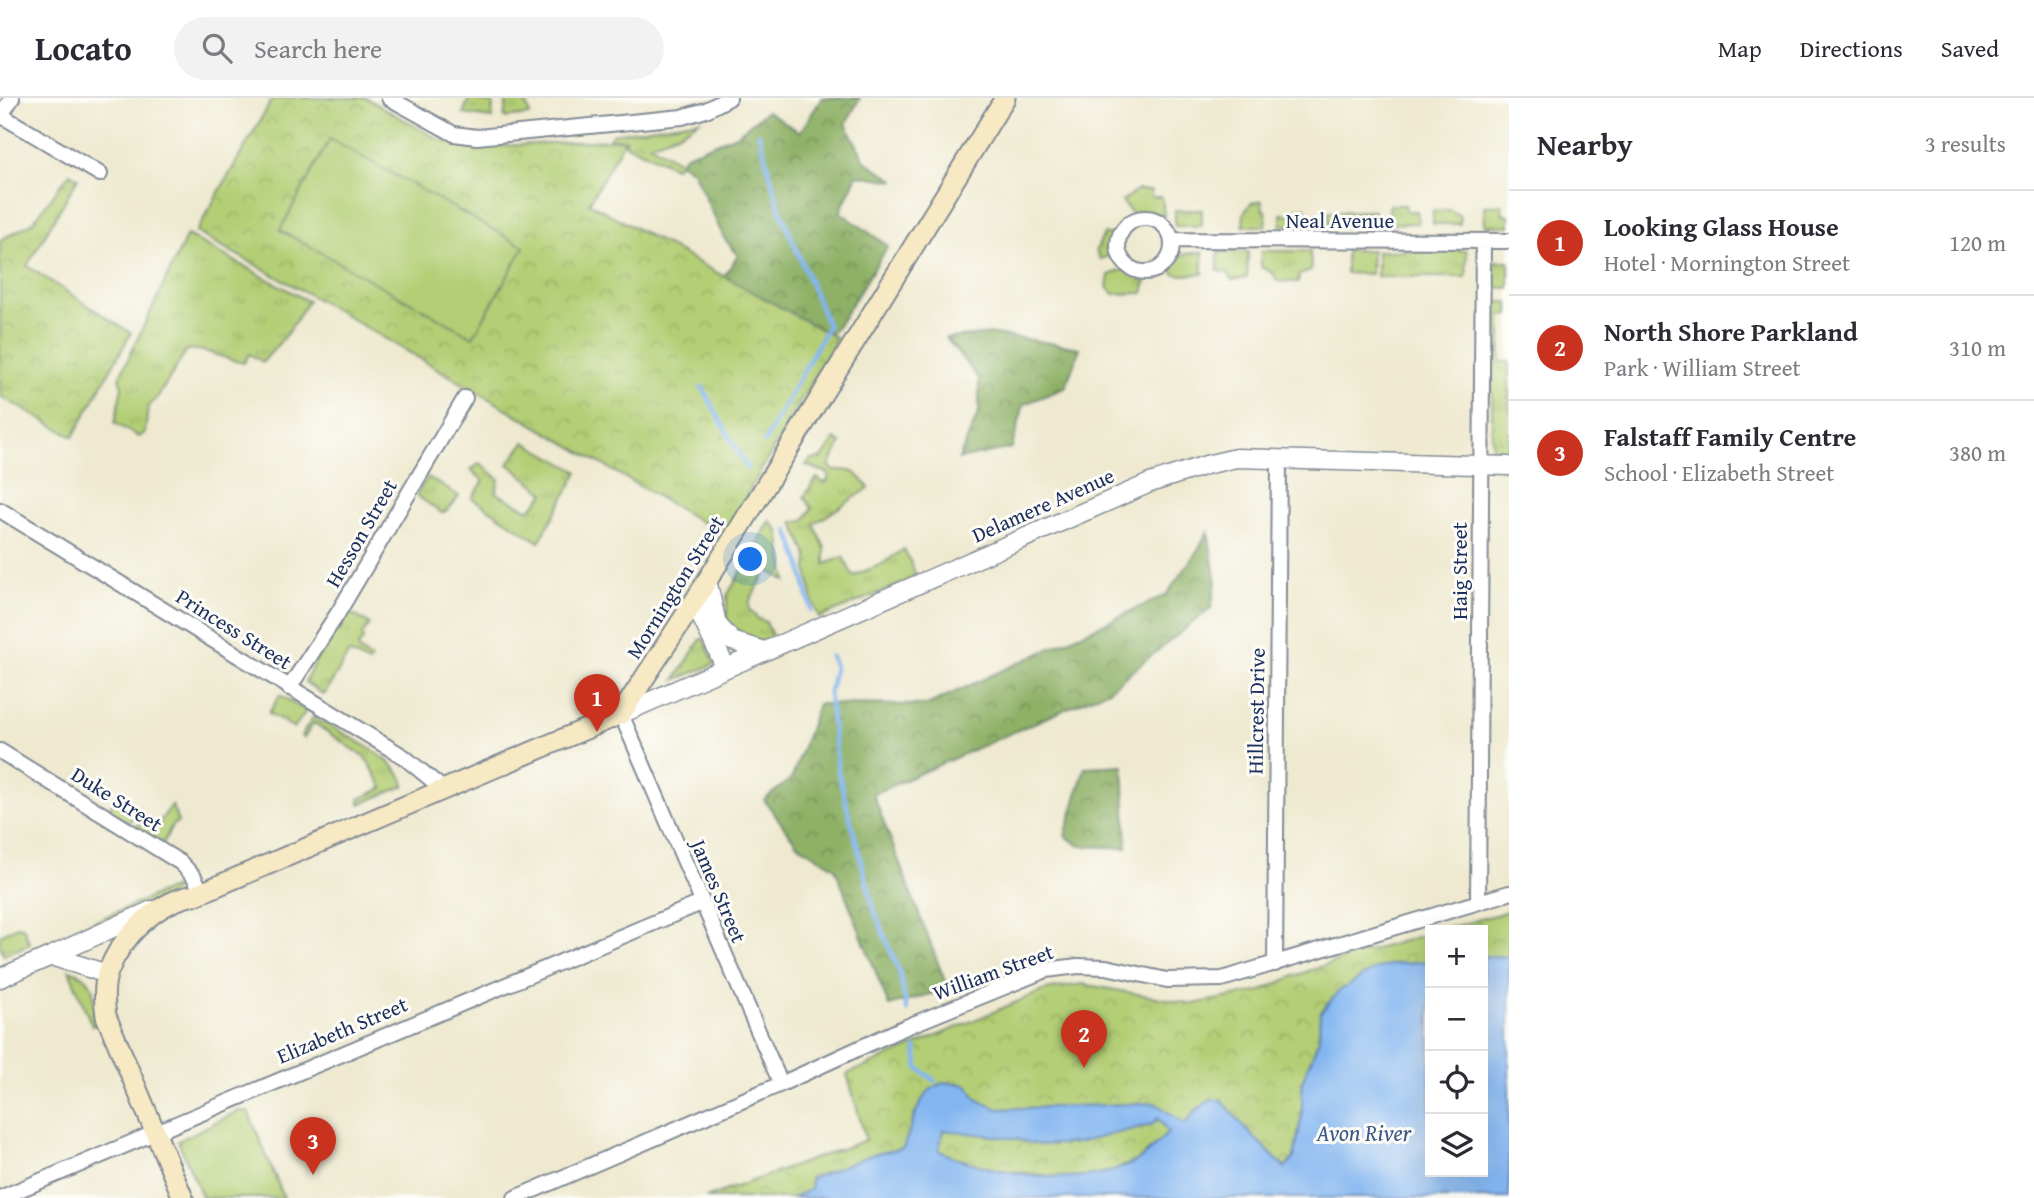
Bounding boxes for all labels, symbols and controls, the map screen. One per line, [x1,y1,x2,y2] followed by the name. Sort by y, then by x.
[174,17,664,80] search box
[35,24,132,72] text: Locato
[198,29,236,67] icon: search
[254,29,382,68] text: Search here
[1718,31,1762,66] text: Map
[1800,31,1903,66] text: Directions
[1941,31,1999,66] text: Saved
[1537,122,1633,166] text: Nearby
[1925,127,2006,160] text: 3 results
[1286,205,1394,236] street label: Neal Avenue
[1604,207,1839,246] text: Looking Glass House
[1554,226,1566,259] text: 1
[1949,226,2006,259] text: 120 m
[1604,246,1850,279] text: Hotel · Mornington Street
[1604,312,1858,351] text: North Shore Parkland
[1554,331,1566,364] text: 2
[1949,331,2006,364] text: 310 m
[1604,351,1801,384] text: Park · William Street
[1604,417,1856,456] text: Falstaff Family Centre
[1554,436,1566,469] text: 3
[1949,436,2006,469] text: 380 m
[1604,456,1834,489] text: School · Elizabeth Street
[967,460,1119,550] street label: Delamere Avenue
[317,472,405,593] street label: Hesson Street
[618,509,732,665] street label: Mornington Street
[1444,521,1475,620] street label: Haig Street
[733,542,767,576] your location
[170,581,298,677] street label: Princess Street
[1239,647,1273,775] street label: Hillcrest Drive
[574,674,620,732] pin: 1
[66,759,169,839] street label: Duke Street
[682,832,755,948] street label: James Street
[1425,925,1488,1177] map controls
[1425,925,1488,988] button: +
[928,936,1058,1008] street label: William Street
[272,988,413,1071] street label: Elizabeth Street
[1425,988,1488,1051] button: −
[1061,1010,1107,1068] pin: 2
[1425,1051,1488,1114] button: locate
[1425,1114,1488,1177] button: layers
[1316,1116,1413,1149] water label: Avon River
[290,1117,336,1175] pin: 3

